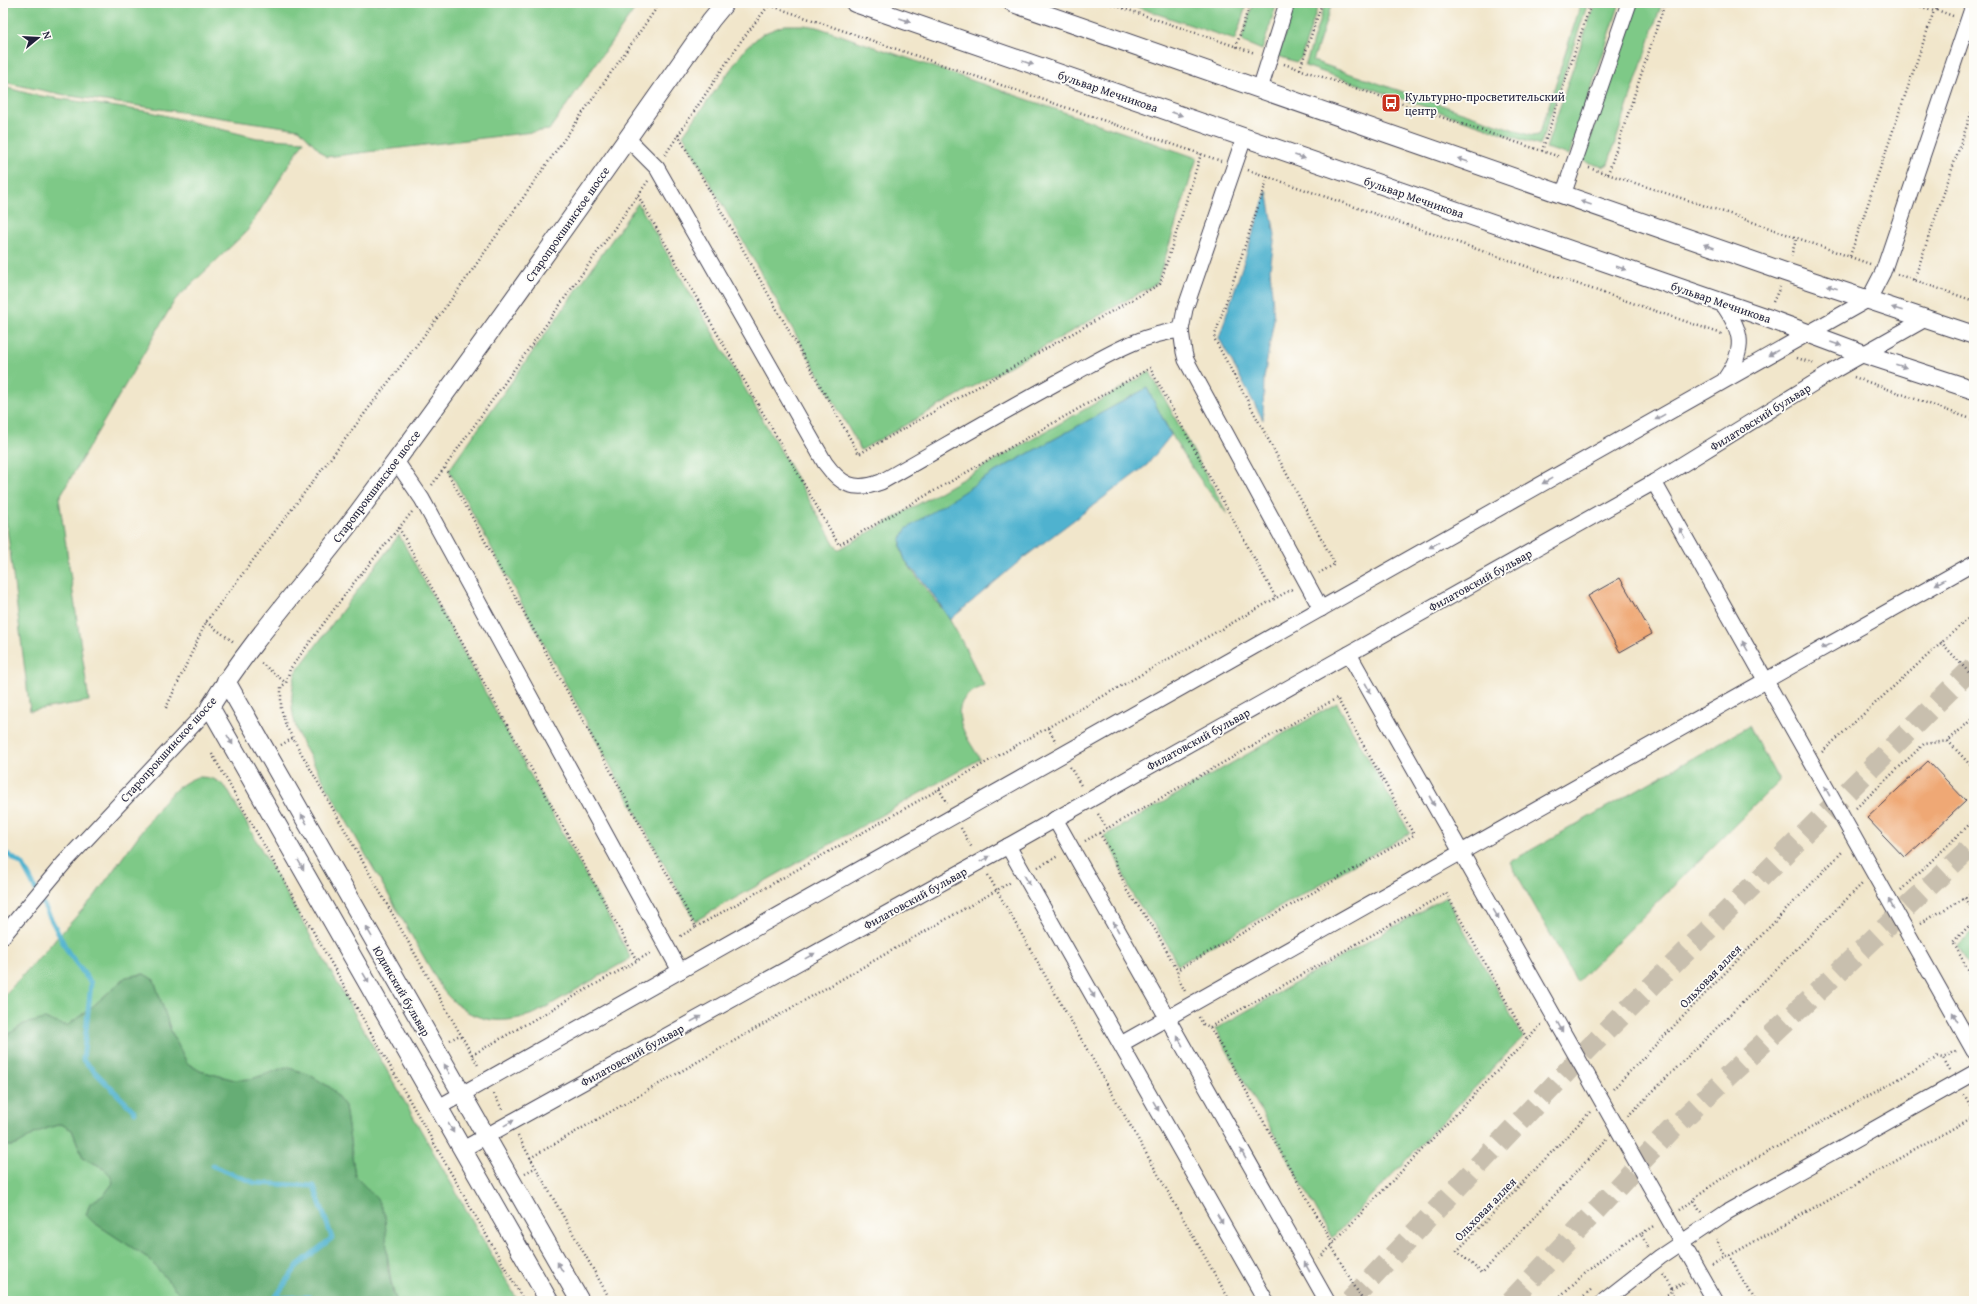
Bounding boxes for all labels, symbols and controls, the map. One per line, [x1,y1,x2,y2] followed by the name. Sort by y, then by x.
[18,18,58,58] north arrow
[899,18,911,24] one-way arrow
[39,29,56,41] text: N
[1022,60,1034,66] one-way arrow
[1056,66,1161,116] street label: бульвар Мечникова
[1405,88,1565,119] place label: Культурно-просветительский центр
[1380,92,1402,114] bus stop icon: Культурно-просветительский центр
[1171,112,1183,118] one-way arrow
[1294,154,1306,160] one-way arrow
[1457,157,1469,163] one-way arrow
[521,163,613,285] street label: Старопрокшинское шоссе
[1362,172,1467,222] street label: бульвар Мечникова
[1579,200,1591,206] one-way arrow
[1702,242,1714,248] one-way arrow
[1616,265,1628,271] one-way arrow
[1669,277,1774,327] street label: бульвар Мечникова
[1825,284,1837,290] one-way arrow
[1891,305,1903,311] one-way arrow
[1830,341,1842,347] one-way arrow
[1768,349,1779,356] one-way arrow
[1895,363,1907,369] one-way arrow
[1706,379,1814,455] street label: Филатовский бульвар
[1654,413,1666,420] one-way arrow
[328,426,424,546] street label: Старопрокшинское шоссе
[1541,477,1553,484] one-way arrow
[1678,527,1685,539] one-way arrow
[1428,541,1440,548] one-way arrow
[1425,544,1535,616] street label: Филатовский бульвар
[1934,579,1946,586] one-way arrow
[1742,640,1749,652] one-way arrow
[1821,642,1832,649] one-way arrow
[1364,682,1371,694] one-way arrow
[116,692,220,806] street label: Старопрокшинское шоссе
[1143,703,1253,775] street label: Филатовский бульвар
[226,734,233,746] one-way arrow
[1824,785,1830,797] one-way arrow
[1428,795,1435,807] one-way arrow
[301,813,308,825] one-way arrow
[979,856,991,863] one-way arrow
[298,859,305,871] one-way arrow
[860,862,970,934] street label: Филатовский бульвар
[1024,874,1031,886] one-way arrow
[1887,898,1894,910] one-way arrow
[1492,908,1499,920] one-way arrow
[1112,922,1119,933] one-way arrow
[365,926,372,938] one-way arrow
[1675,940,1745,1012] street label: Ольховая аллея
[369,943,435,1040] street label: Юдинский бульвар
[804,953,816,960] one-way arrow
[362,972,369,984] one-way arrow
[1088,987,1095,999] one-way arrow
[1951,1011,1958,1023] one-way arrow
[690,1016,702,1022] one-way arrow
[577,1019,687,1091] street label: Филатовский бульвар
[1556,1022,1563,1033] one-way arrow
[1176,1035,1183,1047] one-way arrow
[443,1063,450,1075] one-way arrow
[1152,1100,1159,1112] one-way arrow
[503,1119,515,1126] one-way arrow
[447,1122,454,1133] one-way arrow
[1240,1148,1247,1160] one-way arrow
[1450,1173,1520,1245] street label: Ольховая аллея
[1217,1214,1223,1225] one-way arrow
[557,1261,564,1273] one-way arrow
[1304,1261,1311,1273] one-way arrow

